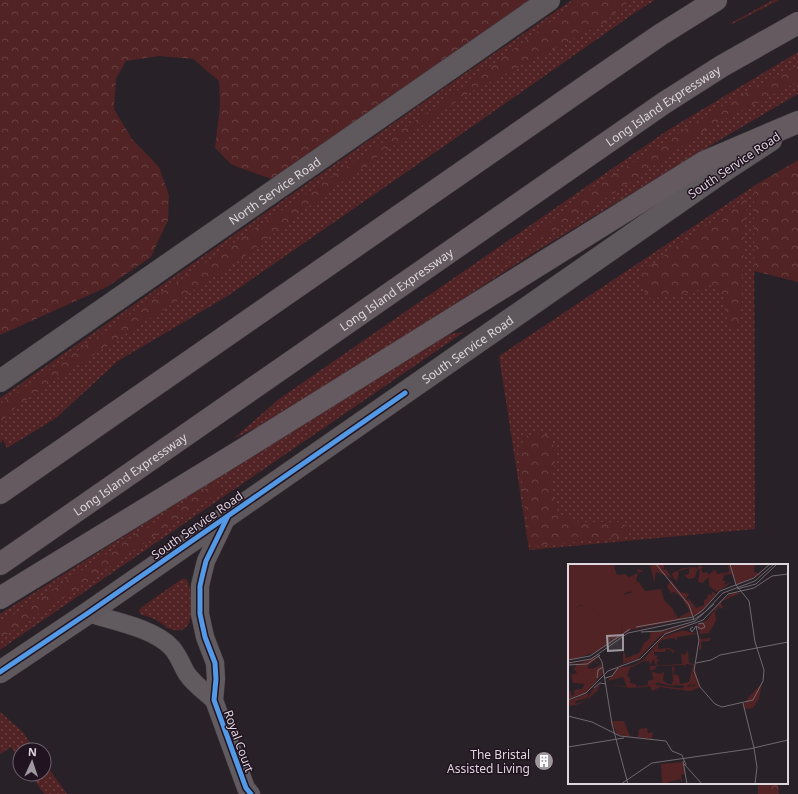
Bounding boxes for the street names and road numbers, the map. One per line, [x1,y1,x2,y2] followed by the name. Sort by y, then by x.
[602,60,724,150] street label: Long Island Expressway
[684,128,784,202] street label: South Service Road
[225,153,324,228] street label: North Service Road
[336,243,457,335] street label: Long Island Expressway
[418,311,517,387] street label: South Service Road
[70,428,191,519] street label: Long Island Expressway
[148,487,246,563] street label: South Service Road
[220,708,258,775] street label: Royal Court

